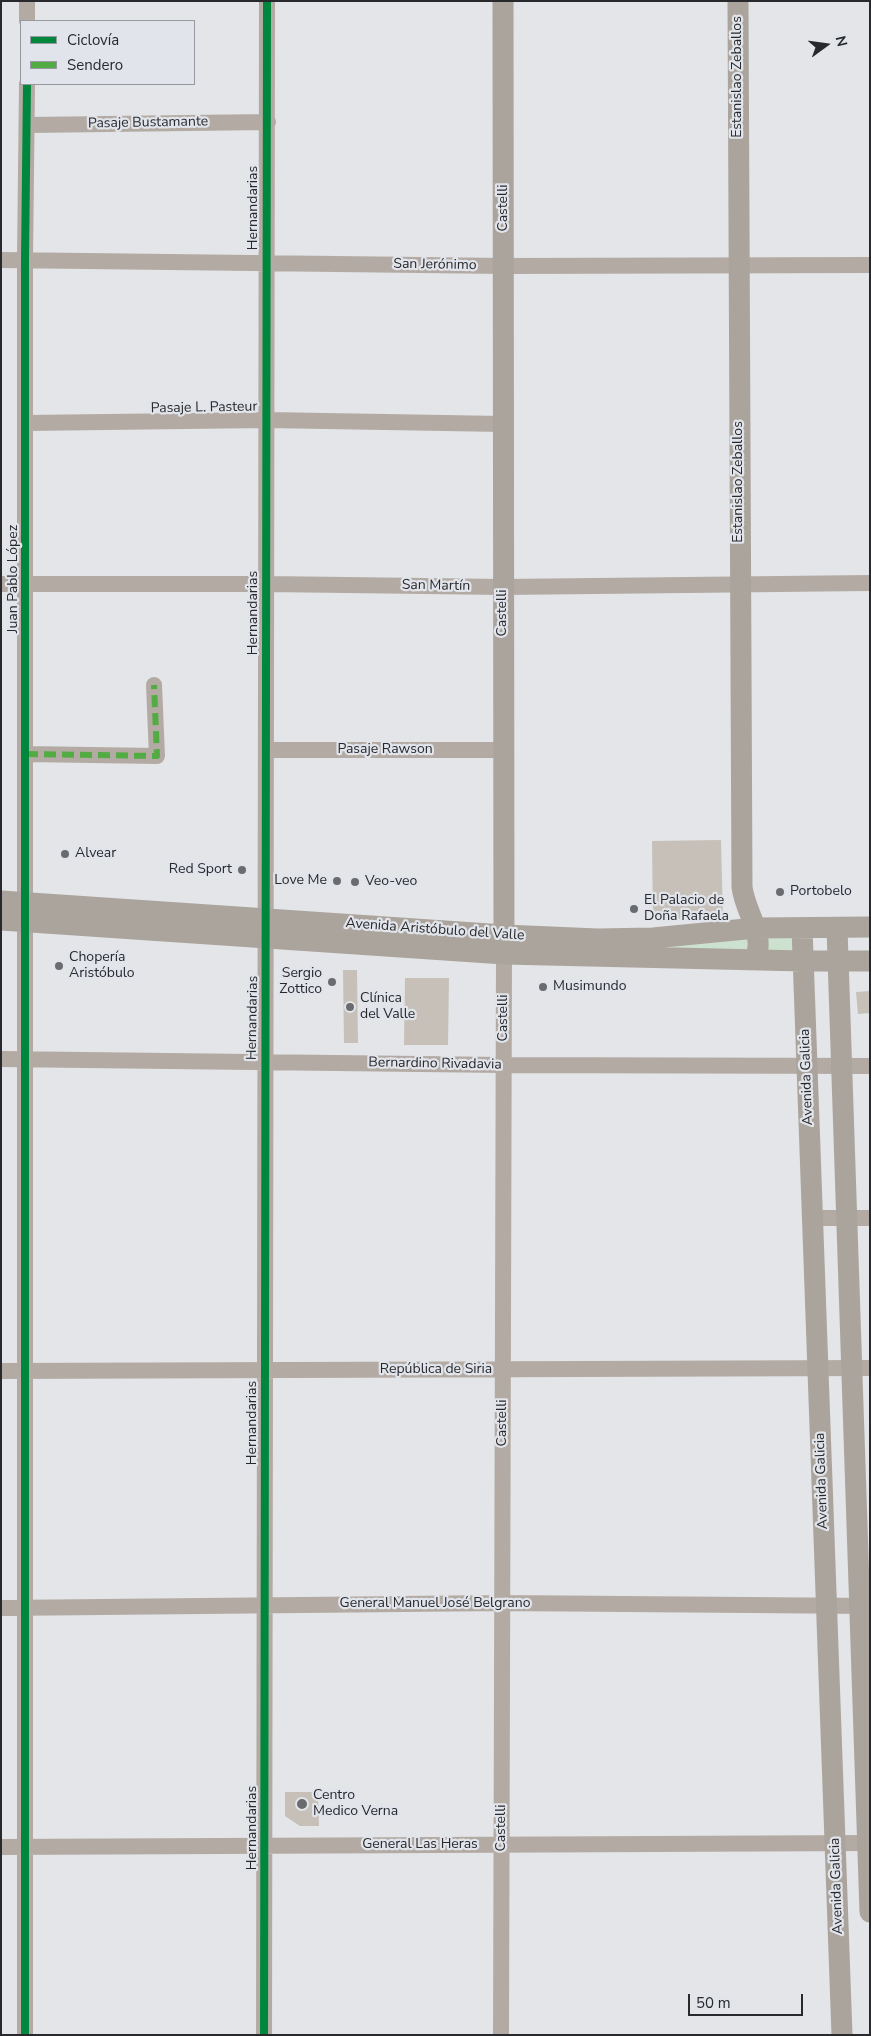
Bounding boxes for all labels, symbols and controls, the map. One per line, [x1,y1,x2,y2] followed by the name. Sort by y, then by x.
[730,16,746,138] street label: Estanislao Zeballos
[20,20,195,85] legend
[801,20,851,70] north arrow
[67,30,119,50] text: Ciclovía
[831,34,852,49] text: N
[67,55,123,75] text: Sendero
[88,114,208,132] street label: Pasaje Bustamante
[246,166,262,250] street label: Hernandarias
[496,184,512,232] street label: Castelli
[393,256,477,274] street label: San Jerónimo
[150,399,258,417] street label: Pasaje L. Pasteur
[731,421,747,543] street label: Estanislao Zeballos
[6,525,22,633] street label: Juan Pablo López
[246,571,262,655] street label: Hernandarias
[402,577,470,595] street label: San Martín
[495,589,511,637] street label: Castelli
[337,742,433,758] street label: Pasaje Rawson
[75,846,116,862] place label: Alvear
[59,848,71,860] marker: Alvear
[169,862,232,878] place label: Red Sport
[236,864,248,876] marker: Red Sport
[274,873,327,889] place label: Love Me
[365,874,417,890] place label: Veo-veo
[331,875,343,887] marker: Love Me
[349,876,361,888] marker: Veo-veo
[790,884,852,900] place label: Portobelo
[774,886,786,898] marker: Portobelo
[644,893,729,926] place label: El Palacio de Doña Rafaela
[628,903,640,915] marker: El Palacio de Doña Rafaela
[345,915,525,945] street label: Avenida Aristóbulo del Valle
[69,950,135,982] place label: Chopería Aristóbulo
[53,960,65,972] marker: Chopería Aristóbulo
[279,966,322,999] place label: Sergio Zottico
[244,976,262,1060] street label: Hernandarias
[326,976,338,988] marker: Sergio Zottico
[553,979,627,995] place label: Musimundo
[537,981,549,993] marker: Musimundo
[360,991,415,1024] place label: Clínica del Valle
[496,994,512,1042] street label: Castelli
[344,1001,356,1013] marker: Clínica del Valle
[797,1028,817,1126] street label: Avenida Galicia
[368,1054,502,1074] street label: Bernardino Rivadavia
[380,1362,492,1378] street label: República de Siria
[245,1381,261,1465] street label: Hernandarias
[495,1399,511,1447] street label: Castelli
[812,1432,832,1530] street label: Avenida Galicia
[340,1596,530,1612] street label: General Manuel José Belgrano
[245,1786,261,1870] street label: Hernandarias
[313,1788,398,1820] place label: Centro Medico Verna
[295,1797,309,1811] marker: Centro Medico Verna
[494,1804,510,1852] street label: Castelli
[362,1837,478,1853] street label: General Las Heras
[827,1837,847,1935] street label: Avenida Galicia
[691,1984,806,2016] scale bar
[696,1993,731,2013] text: 50 m

